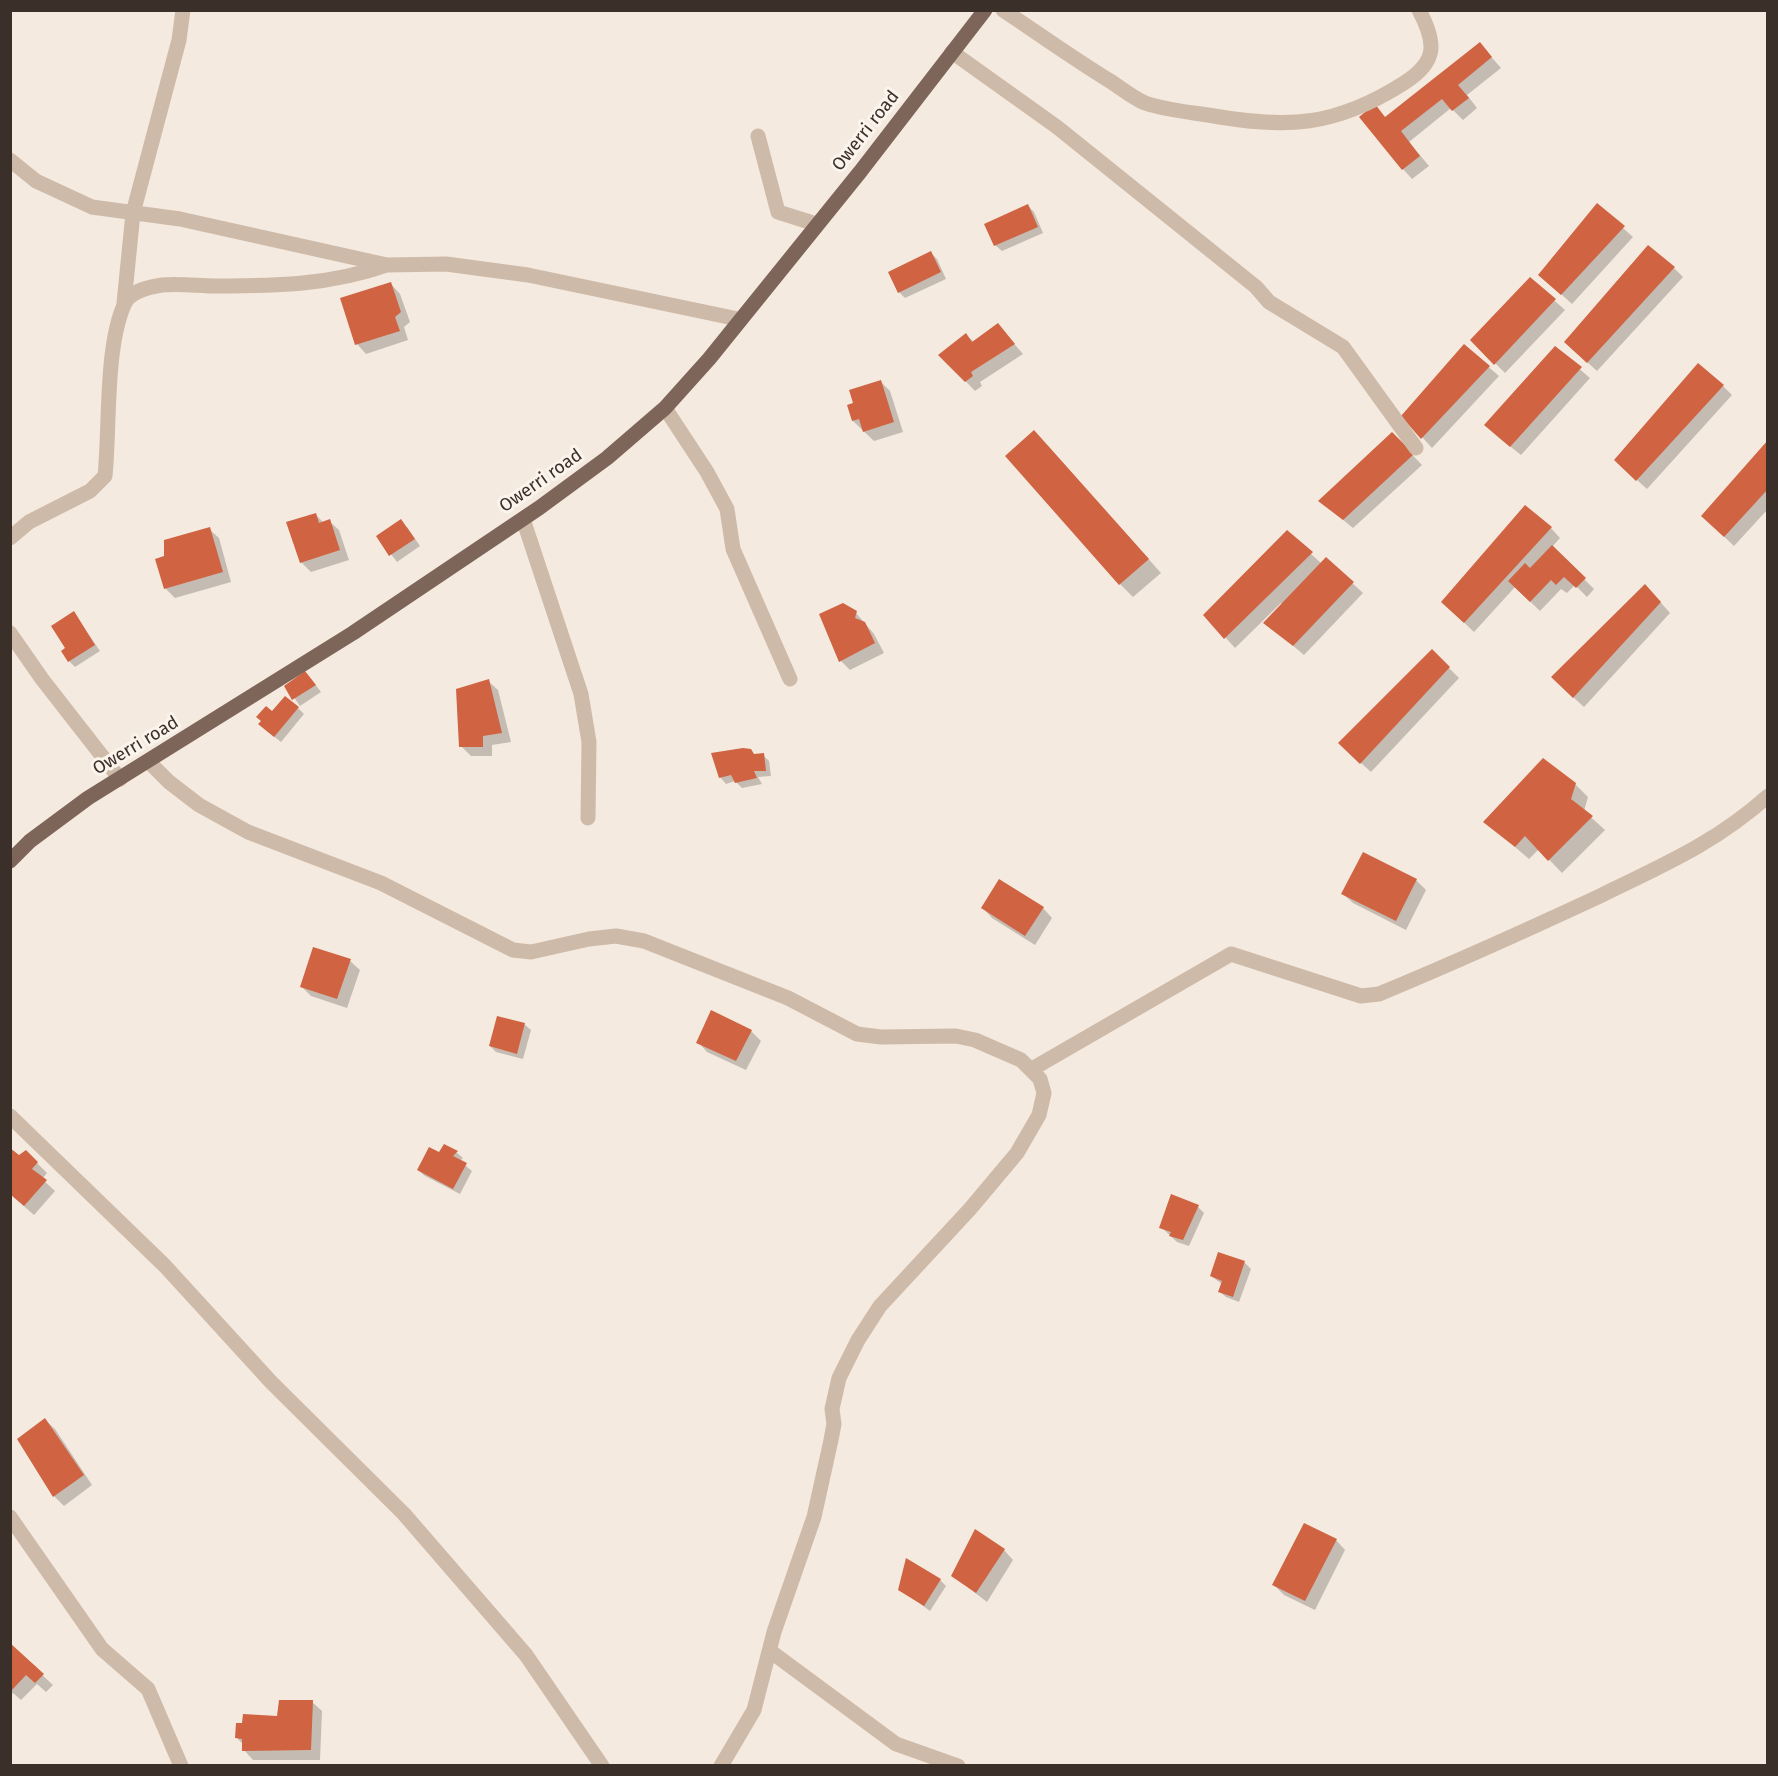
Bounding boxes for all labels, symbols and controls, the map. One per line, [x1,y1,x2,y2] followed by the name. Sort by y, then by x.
[828,86,904,176] street label: Owerri road
[495,445,587,517] street label: Owerri road
[89,712,183,780] street label: Owerri road

